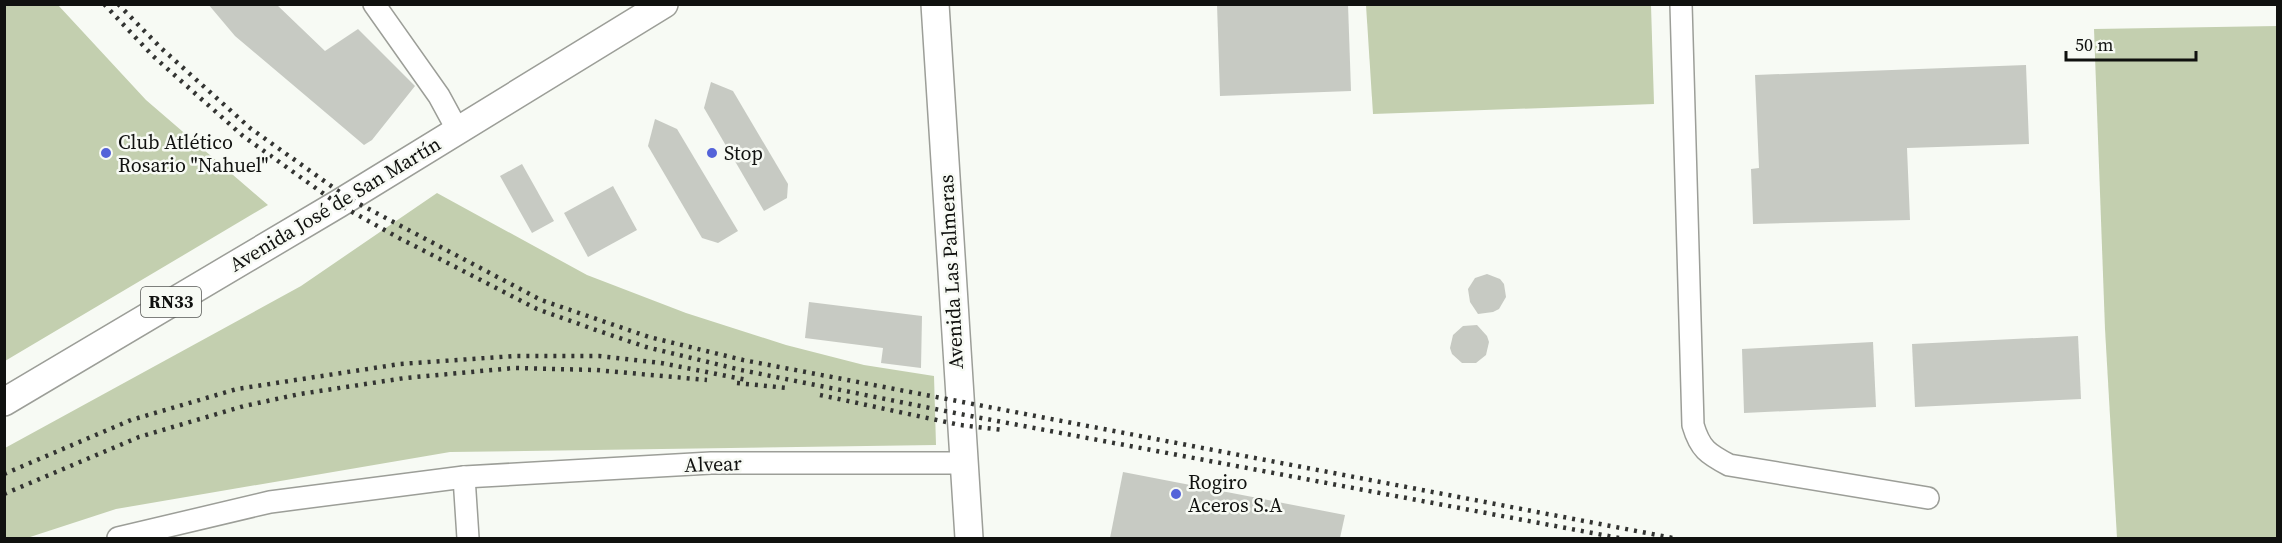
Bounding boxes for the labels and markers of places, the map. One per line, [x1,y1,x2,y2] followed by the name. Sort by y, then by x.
[118,128,268,179] place label: Club Atlético Rosario "Nahuel"
[724,139,763,167] place label: Stop
[99,146,113,160] marker: Club Atlético Rosario "Nahuel"
[705,146,719,160] marker: Stop
[1188,468,1283,519] place label: Rogiro Aceros S.A
[1169,487,1183,501] marker: Rogiro Aceros S.A

